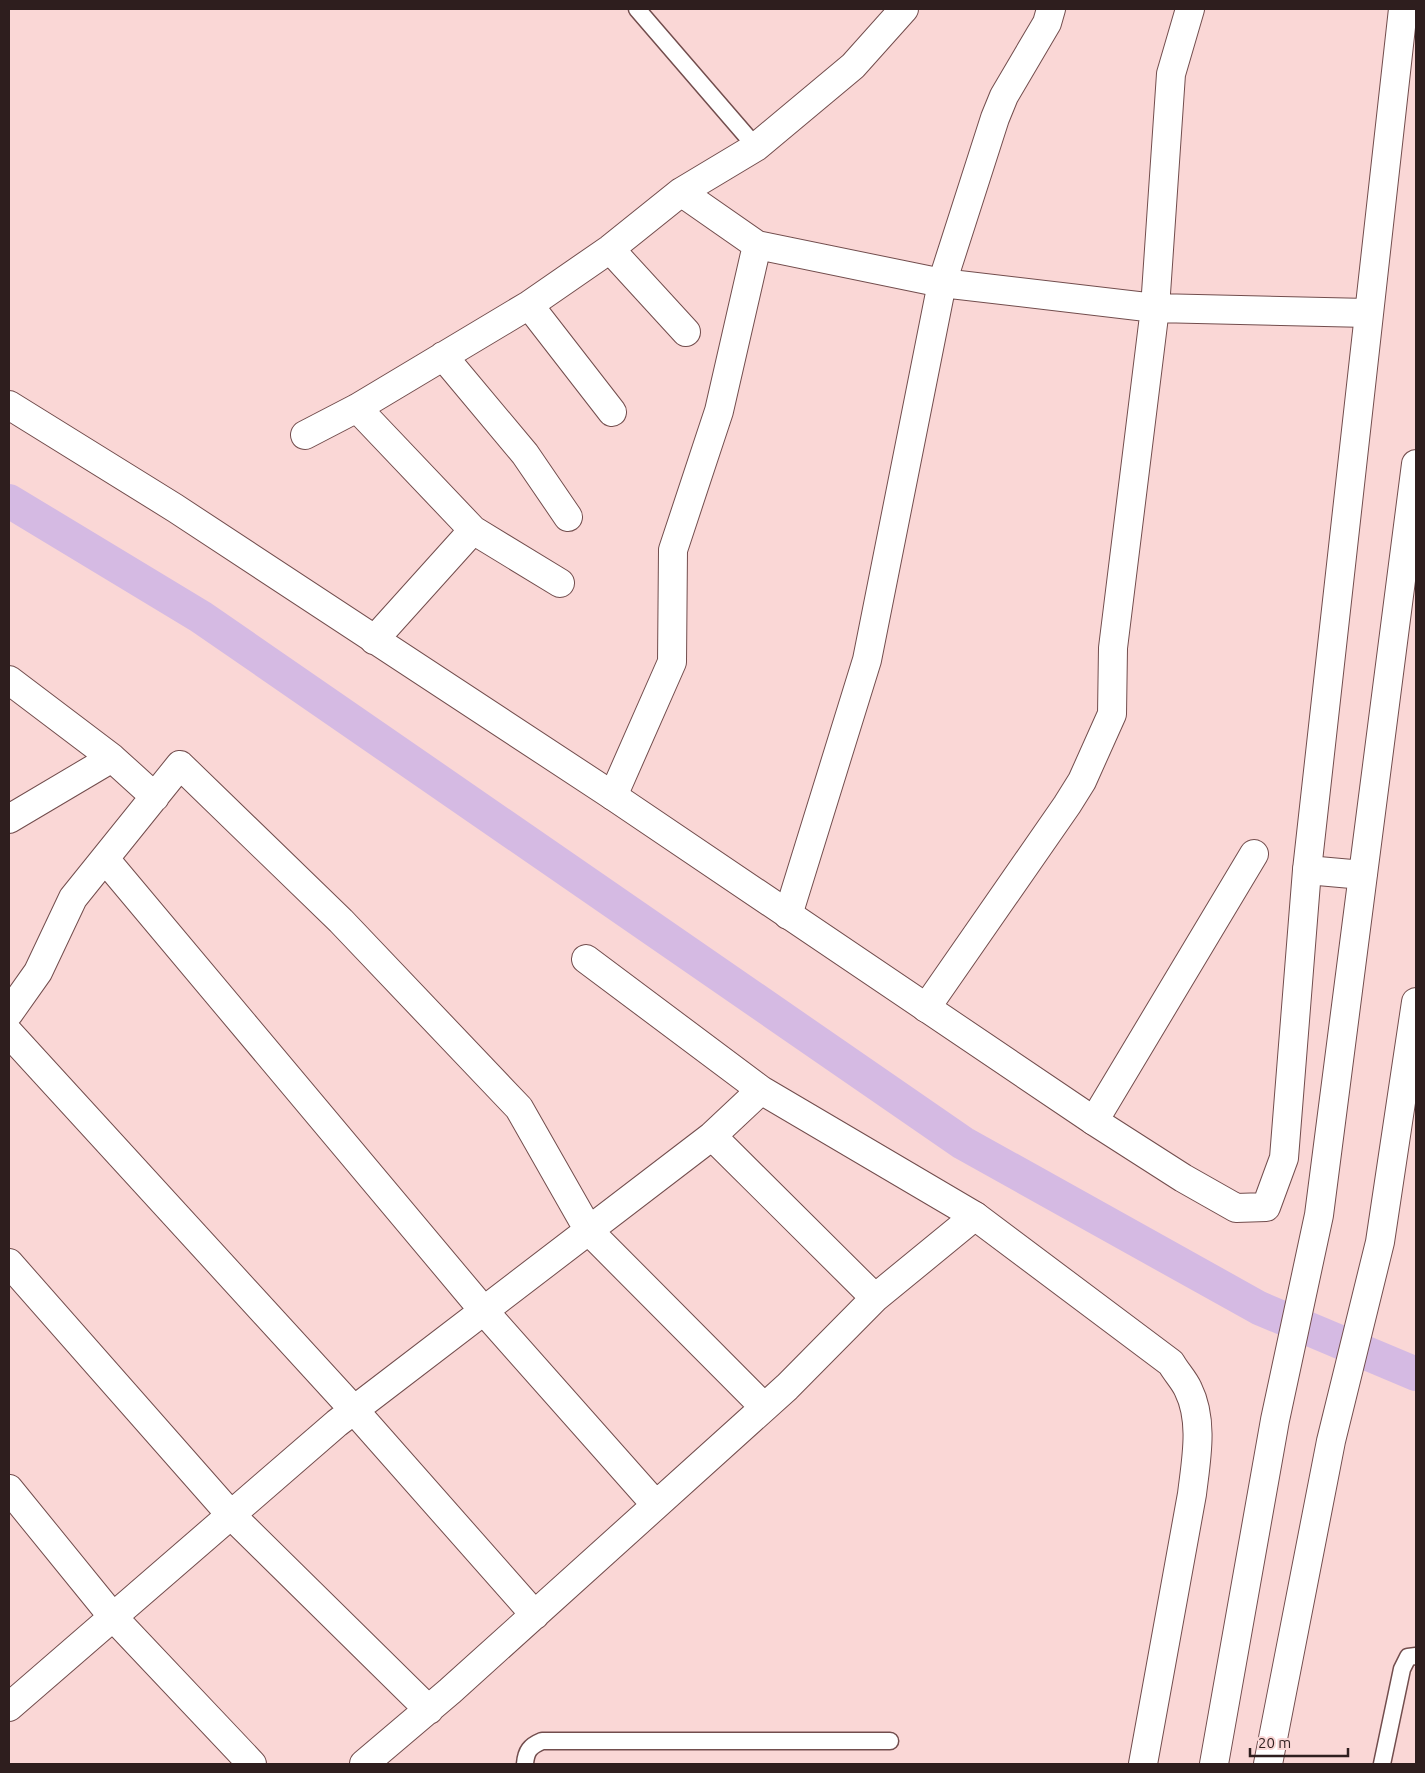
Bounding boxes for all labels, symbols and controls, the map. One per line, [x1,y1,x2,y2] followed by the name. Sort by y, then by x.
[1250,1726,1348,1758] scale bar
[1258,1734,1291,1751] text: 20 m

